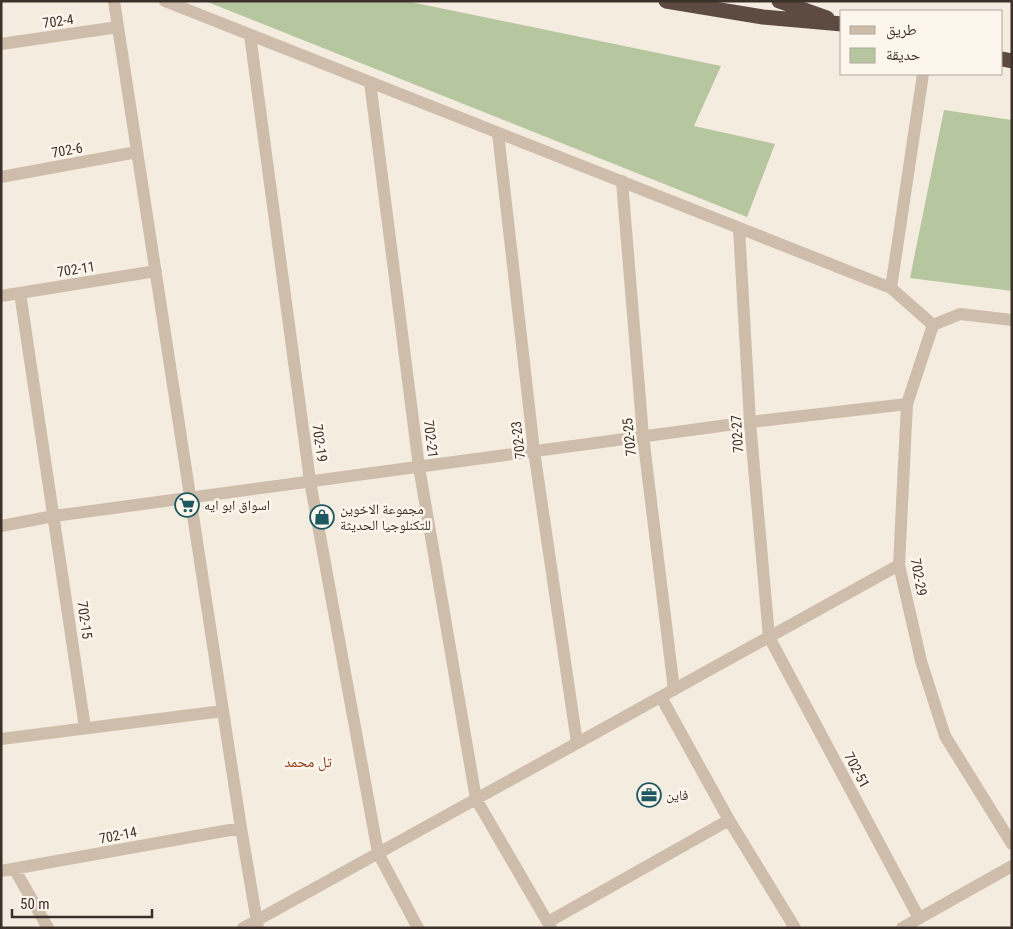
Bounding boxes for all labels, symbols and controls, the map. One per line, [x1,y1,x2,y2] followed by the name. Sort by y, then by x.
[840,10,1003,75] legend
[41,11,75,31] street label: 702-4
[886,21,917,40] text: طريق
[886,46,921,64] text: حديقة
[50,139,84,161] street label: 702-6
[56,258,96,280] street label: 702-11
[728,414,746,454] street label: 702-27
[619,417,639,457] street label: 702-25
[421,419,441,459] street label: 702-21
[508,420,528,460] street label: 702-23
[309,423,331,463] street label: 702-19
[174,492,200,518] supermarket icon: اسواق ابو ايه
[204,497,270,514] place label: اسواق ابو ايه
[340,501,431,534] place label: مجموعة الاخوين للتكنلوجيا الحديثة
[309,504,335,530] shop icon: مجموعة الاخوين للتكنلوجيا الحديثة
[908,557,930,597] street label: 702-29
[74,600,96,640] street label: 702-15
[841,749,873,791] street label: 702-51
[284,753,332,772] district label: تل محمد
[636,782,662,808] office icon: فاين
[666,787,689,804] place label: فاين
[98,824,138,846] street label: 702-14
[12,886,152,918] scale bar
[20,895,50,913] text: 50 m

